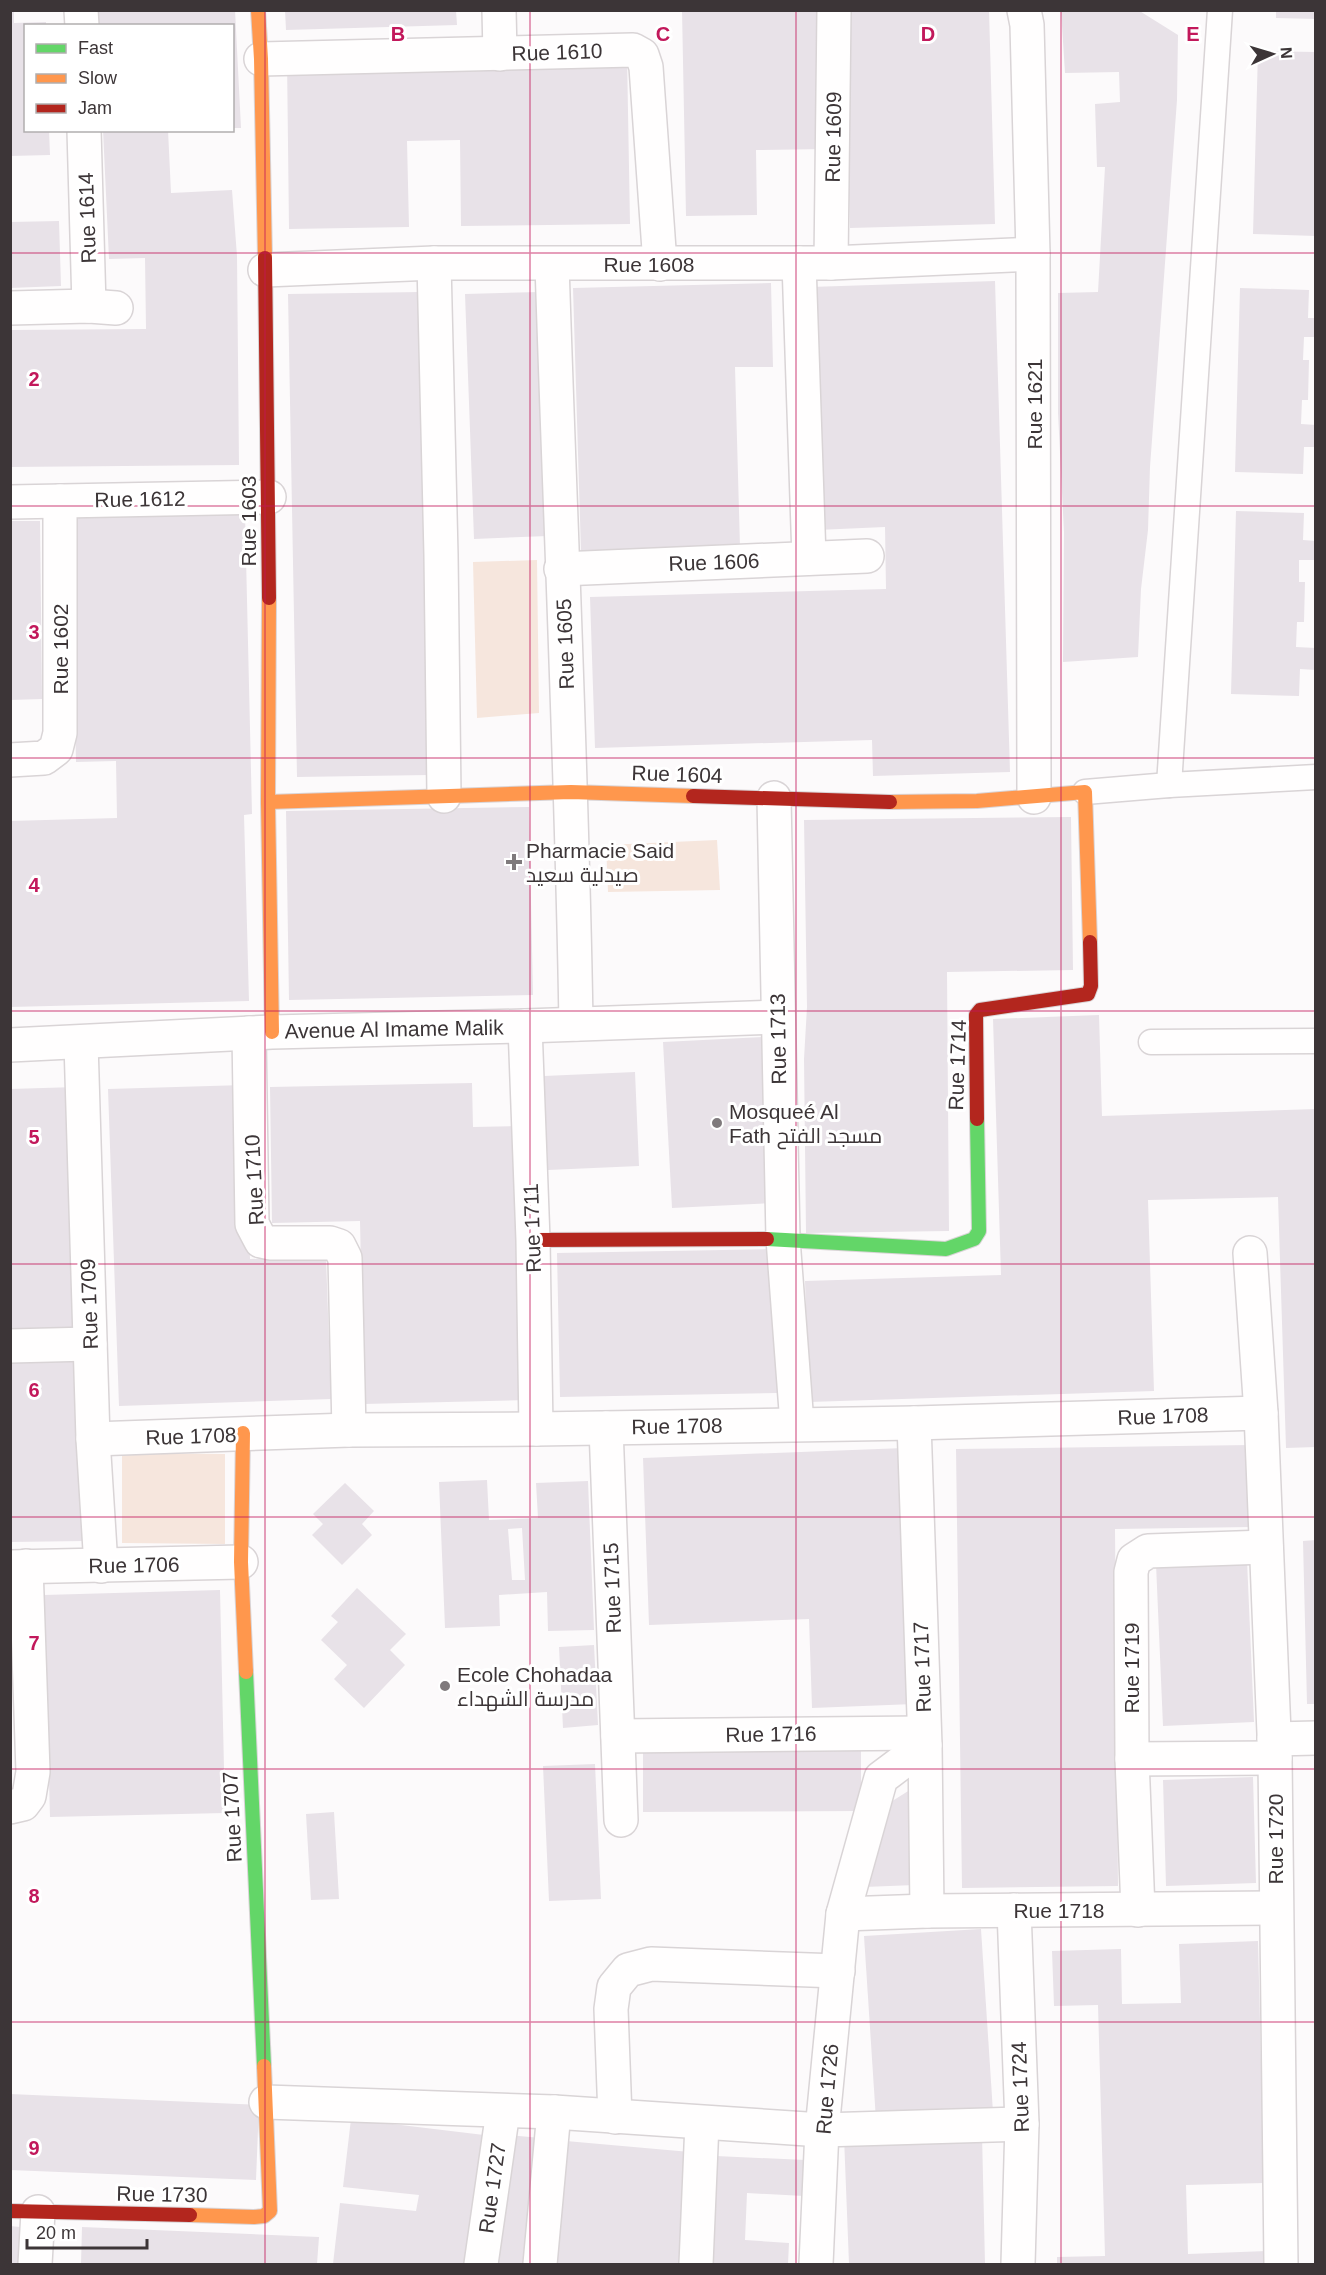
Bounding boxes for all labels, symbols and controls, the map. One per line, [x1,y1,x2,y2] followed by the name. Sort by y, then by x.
[391,23,405,45] text: B
[656,23,670,45] text: C
[921,23,935,45] text: D
[1186,23,1200,45] text: E
[24,24,234,132] legend
[1242,24,1302,84] north arrow
[78,38,113,58] text: Fast
[511,39,603,65] street label: Rue 1610
[1278,47,1295,59] text: N
[78,68,118,88] text: Slow
[821,91,845,183] street label: Rue 1609
[78,98,112,118] text: Jam
[74,172,100,264] street label: Rue 1614
[603,253,695,276] street label: Rue 1608
[1023,358,1046,450] street label: Rue 1621
[28,368,40,390] text: 2
[237,475,260,567] street label: Rue 1603
[94,487,186,511] street label: Rue 1612
[668,549,760,575] street label: Rue 1606
[552,598,578,690] street label: Rue 1605
[49,603,72,695] street label: Rue 1602
[28,621,40,643] text: 3
[631,761,723,787] street label: Rue 1604
[526,839,674,886] place label: Pharmacie Said صيدلية سعيد
[507,855,521,869] marker: Pharmacie Said صيدلية سعيد
[28,874,40,896] text: 4
[766,993,790,1085] street label: Rue 1713
[284,1016,504,1042] street label: Avenue Al Imame Malik
[944,1019,970,1111] street label: Rue 1714
[729,1100,882,1150] place label: Mosqueé Al Fath مسجد الفتح
[710,1116,724,1130] marker: Mosqueé Al Fath مسجد الفتح
[28,1126,40,1148] text: 5
[240,1134,268,1226] street label: Rue 1710
[519,1183,545,1273] street label: Rue 1711
[76,1258,102,1350] street label: Rue 1709
[28,1379,40,1401] text: 6
[1117,1403,1209,1429] street label: Rue 1708
[631,1414,723,1438] street label: Rue 1708
[145,1423,237,1449] street label: Rue 1708
[599,1542,625,1634] street label: Rue 1715
[88,1553,180,1577] street label: Rue 1706
[909,1621,935,1713] street label: Rue 1717
[1120,1622,1143,1714] street label: Rue 1719
[28,1632,40,1654] text: 7
[457,1663,613,1712] place label: Ecole Chohadaa مدرسة الشهداء
[438,1679,452,1693] marker: Ecole Chohadaa مدرسة الشهداء
[725,1722,817,1746] street label: Rue 1716
[218,1771,246,1863] street label: Rue 1707
[1264,1793,1287,1885] street label: Rue 1720
[28,1885,40,1907] text: 8
[1013,1899,1105,1922] street label: Rue 1718
[1007,2041,1033,2133] street label: Rue 1724
[812,2043,842,2135] street label: Rue 1726
[28,2137,40,2159] text: 9
[474,2141,510,2235] street label: Rue 1727
[116,2182,208,2206] street label: Rue 1730
[27,2212,147,2250] scale bar
[36,2223,76,2243] text: 20 m

